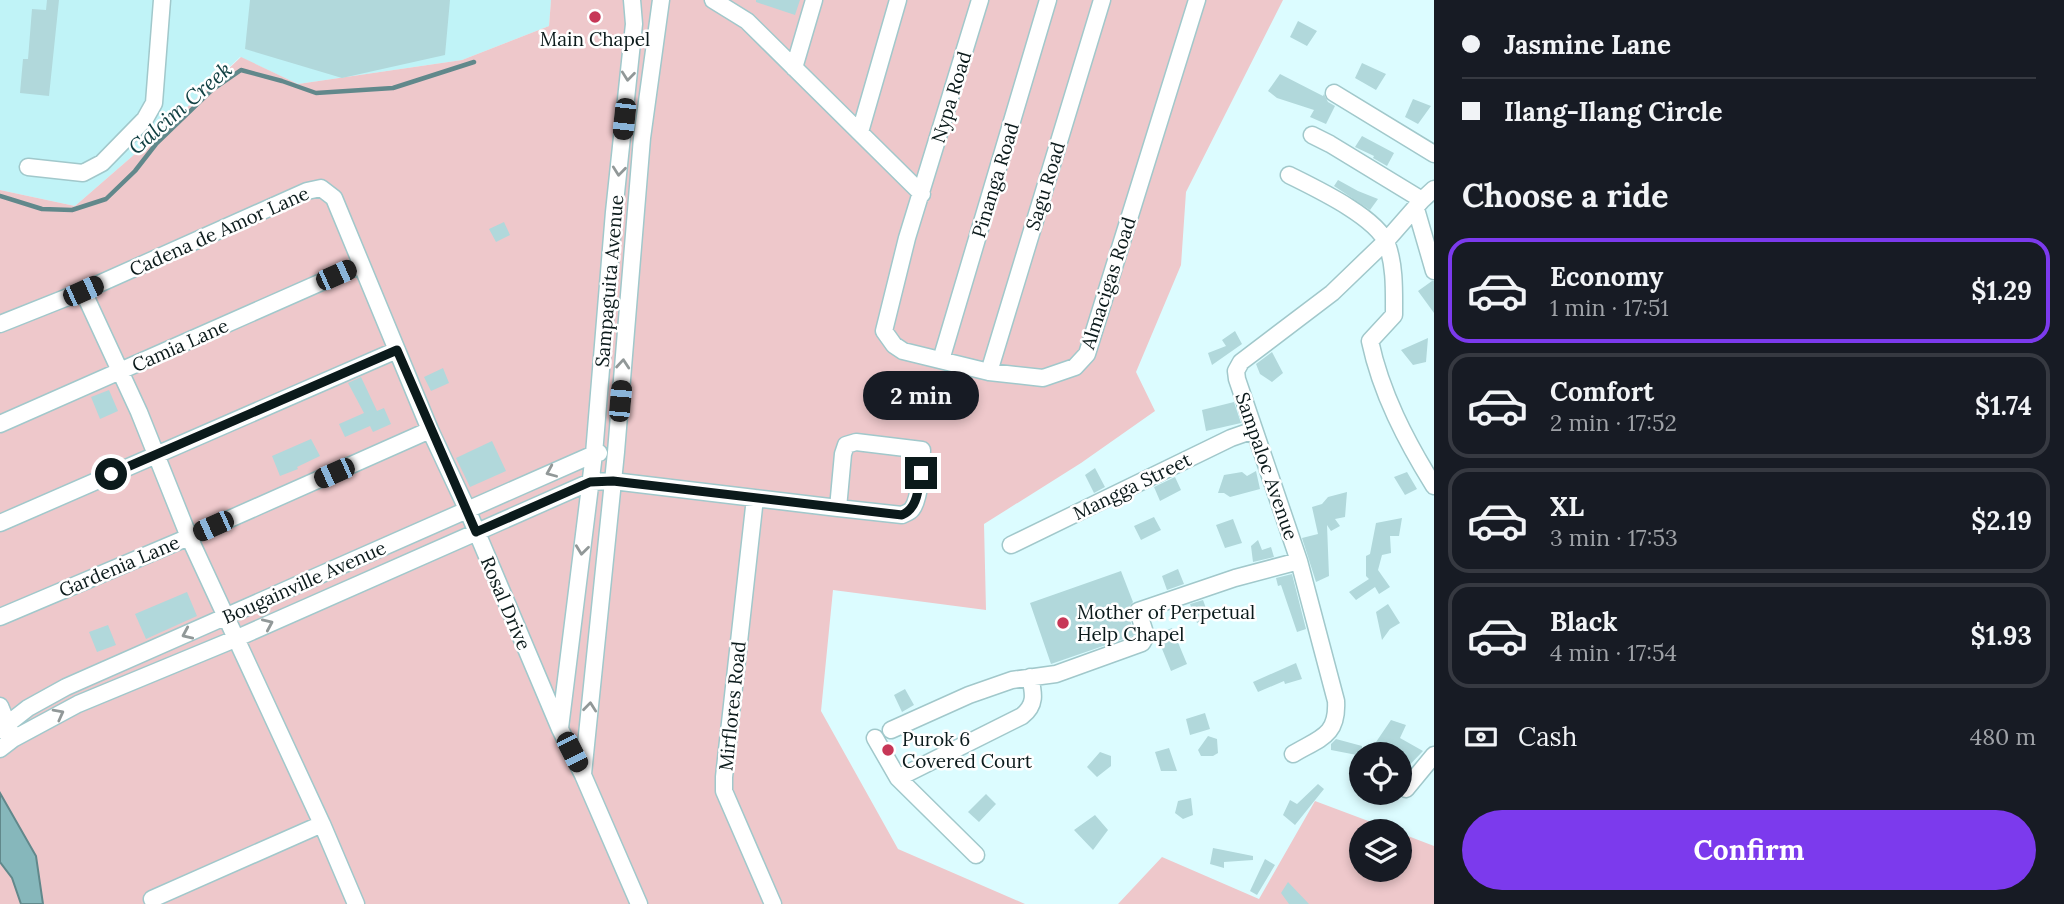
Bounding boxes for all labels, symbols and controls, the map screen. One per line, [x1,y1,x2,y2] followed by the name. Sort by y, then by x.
[587,9,603,25] marker: Main Chapel
[540,27,650,51] place label: Main Chapel
[1504,28,1671,61] text: Jasmine Lane
[926,48,976,146] street label: Nypa Road
[123,56,237,160] water label: Galcim Creek
[621,70,636,82] one-way arrow
[1504,95,1722,128] text: Ilang-Ilang Circle
[612,97,637,141] car
[966,120,1024,240] street label: Pinanga Road
[1020,139,1070,233] street label: Sagu Road
[611,165,626,176] one-way arrow
[1462,175,1669,216] text: Choose a ride
[126,181,312,281] street label: Cadena de Amor Lane
[590,194,628,368] street label: Sampaguita Avenue
[1075,214,1141,353] street label: Almacigas Road
[313,257,360,293] car
[1466,259,1529,322] icon: car
[1550,260,1663,293] text: Economy
[60,273,107,309] car
[1971,274,2032,307] text: $1.29
[1550,293,1669,322] text: 1 min · 17:51
[128,313,232,377] street label: Camia Lane
[615,359,630,370] one-way arrow
[863,372,979,420] callout: 2 min
[1466,374,1529,437] icon: car
[1550,375,1654,408] text: Comfort
[608,379,633,423] car
[890,381,952,410] text: 2 min
[1230,389,1304,543] street label: Sampaloc Avenue
[1975,389,2032,422] text: $1.74
[1550,408,1677,437] text: 2 min · 17:52
[1069,447,1196,525] street label: Mangga Street
[311,455,358,491] car
[905,457,937,489] route end
[95,458,127,490] route start
[546,464,559,478] one-way arrow
[1466,489,1529,552] icon: car
[1550,490,1584,523] text: XL
[1971,504,2032,537] text: $2.19
[190,508,237,544] car
[1550,523,1678,552] text: 3 min · 17:53
[55,530,183,602] street label: Gardenia Lane
[219,535,389,629] street label: Bougainville Avenue
[574,544,589,556] one-way arrow
[476,553,536,653] street label: Rosal Drive
[1077,600,1255,646] place label: Mother of Perpetual Help Chapel
[1466,604,1529,667] icon: car
[1550,605,1618,638] text: Black
[1055,615,1071,631] marker: Mother of Perpetual Help Chapel
[260,618,273,632] one-way arrow
[1971,619,2032,652] text: $1.93
[181,626,194,640] one-way arrow
[1550,638,1677,667] text: 4 min · 17:54
[713,640,751,772] street label: Mirflores Road
[582,701,597,712] one-way arrow
[52,709,64,722] one-way arrow
[1462,718,1500,756] icon: cash
[1518,720,1577,753] text: Cash
[1970,722,2036,751] text: 480 m
[902,727,1033,773] place label: Purok 6 Covered Court
[554,729,591,775] car
[880,742,896,758] marker: Purok 6 Covered Court
[1349,742,1412,882] map controls
[1349,742,1412,805] button: locate
[1462,810,2036,890] button: Confirm
[1349,819,1412,882] button: layers

